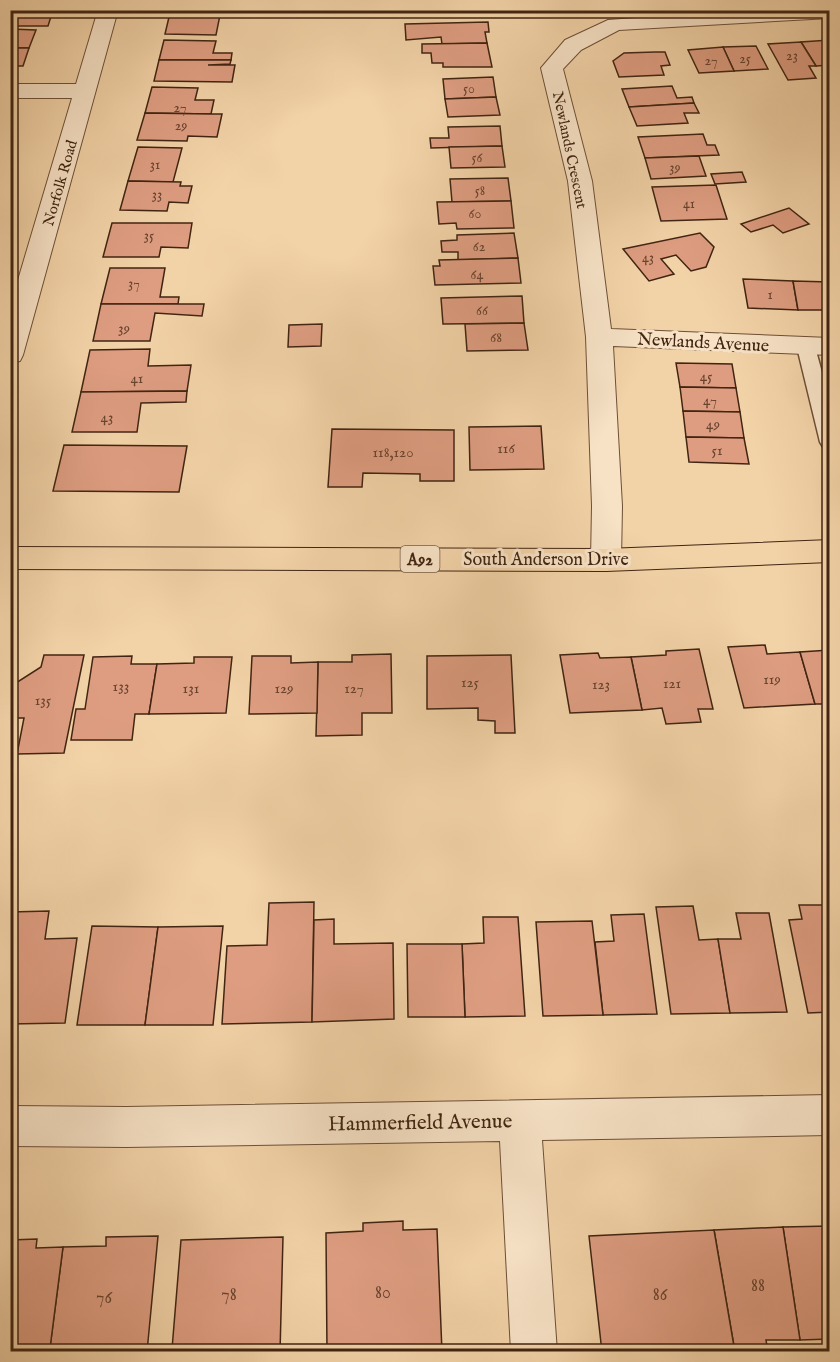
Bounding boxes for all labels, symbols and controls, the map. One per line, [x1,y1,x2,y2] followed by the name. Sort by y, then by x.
[786,47,798,65] house number: 23
[739,50,751,68] house number: 25
[705,52,717,70] house number: 27
[463,80,475,98] house number: 50
[548,90,591,210] street label: Newlands Crescent
[174,99,186,117] house number: 27
[175,117,187,135] house number: 29
[39,137,82,228] street label: Norfolk Road
[472,149,484,167] house number: 56
[150,156,160,174] house number: 31
[669,159,681,177] house number: 39
[475,182,485,200] house number: 58
[152,186,162,204] house number: 33
[683,195,695,213] house number: 41
[469,205,482,223] house number: 60
[144,227,154,245] house number: 35
[473,238,486,256] house number: 62
[642,249,654,267] house number: 43
[471,266,484,284] house number: 64
[128,275,140,293] house number: 37
[767,286,773,304] house number: 1
[476,302,489,320] house number: 66
[118,319,130,338] house number: 39
[490,328,502,347] house number: 68
[636,329,770,358] street label: Newlands Avenue
[700,367,713,386] house number: 45
[131,369,143,388] house number: 41
[703,391,717,410] house number: 47
[101,408,113,427] house number: 43
[706,415,720,434] house number: 49
[497,439,515,458] house number: 116
[711,441,723,460] house number: 51
[372,443,414,462] house number: 118,120
[400,546,440,572] road number: A92
[463,549,629,572] street label: South Anderson Drive
[763,670,781,689] house number: 119
[461,673,480,692] house number: 125
[663,674,681,693] house number: 121
[592,675,610,694] house number: 123
[113,677,129,696] house number: 133
[183,679,199,698] house number: 131
[274,679,294,698] house number: 129
[344,679,364,698] house number: 127
[35,691,52,710] house number: 135
[328,1108,513,1139] street label: Hammerfield Avenue
[751,1275,765,1298] house number: 88
[375,1282,391,1305] house number: 80
[221,1284,237,1307] house number: 78
[653,1284,668,1307] house number: 86
[96,1287,112,1310] house number: 76

